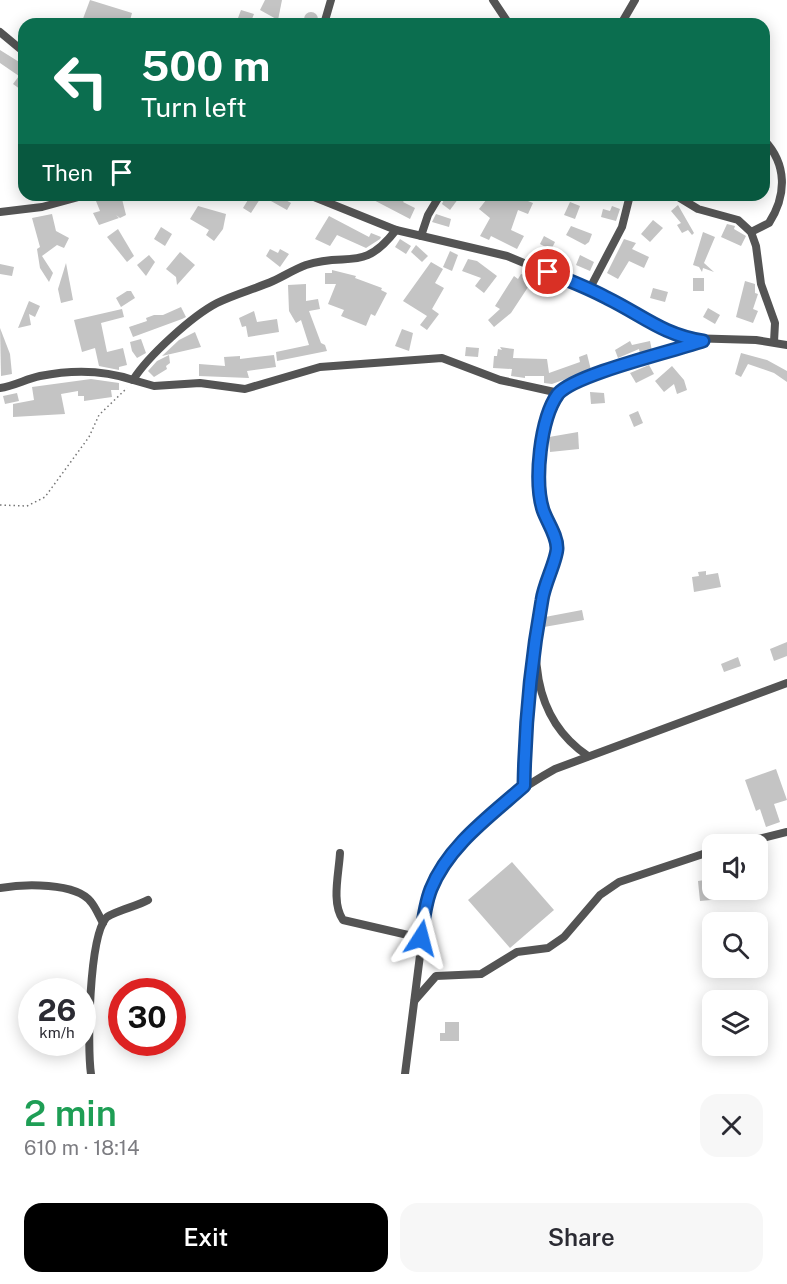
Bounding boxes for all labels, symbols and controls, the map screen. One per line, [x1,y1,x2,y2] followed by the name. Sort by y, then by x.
[141,41,270,90] text: 500 m
[42,42,120,120] icon: left
[141,91,247,123] text: Turn left
[105,156,138,189] icon: arrive
[42,160,93,186] text: Then
[522,246,573,297] pin
[531,255,564,288] icon: arrive
[702,834,768,1056] map controls
[702,834,768,900] button: sound
[389,906,453,970] position arrow
[702,912,768,978] button: search
[108,978,186,1056] speed limit sign: 30
[702,990,768,1056] button: layers
[38,992,76,1028] text: 26
[39,1024,75,1041] text: km/h
[24,1092,117,1134] text: 2 min
[700,1094,763,1157] button: close
[24,1136,139,1160] text: 610 m · 18:14
[24,1203,388,1272] button: Exit
[400,1203,763,1272] button: Share

